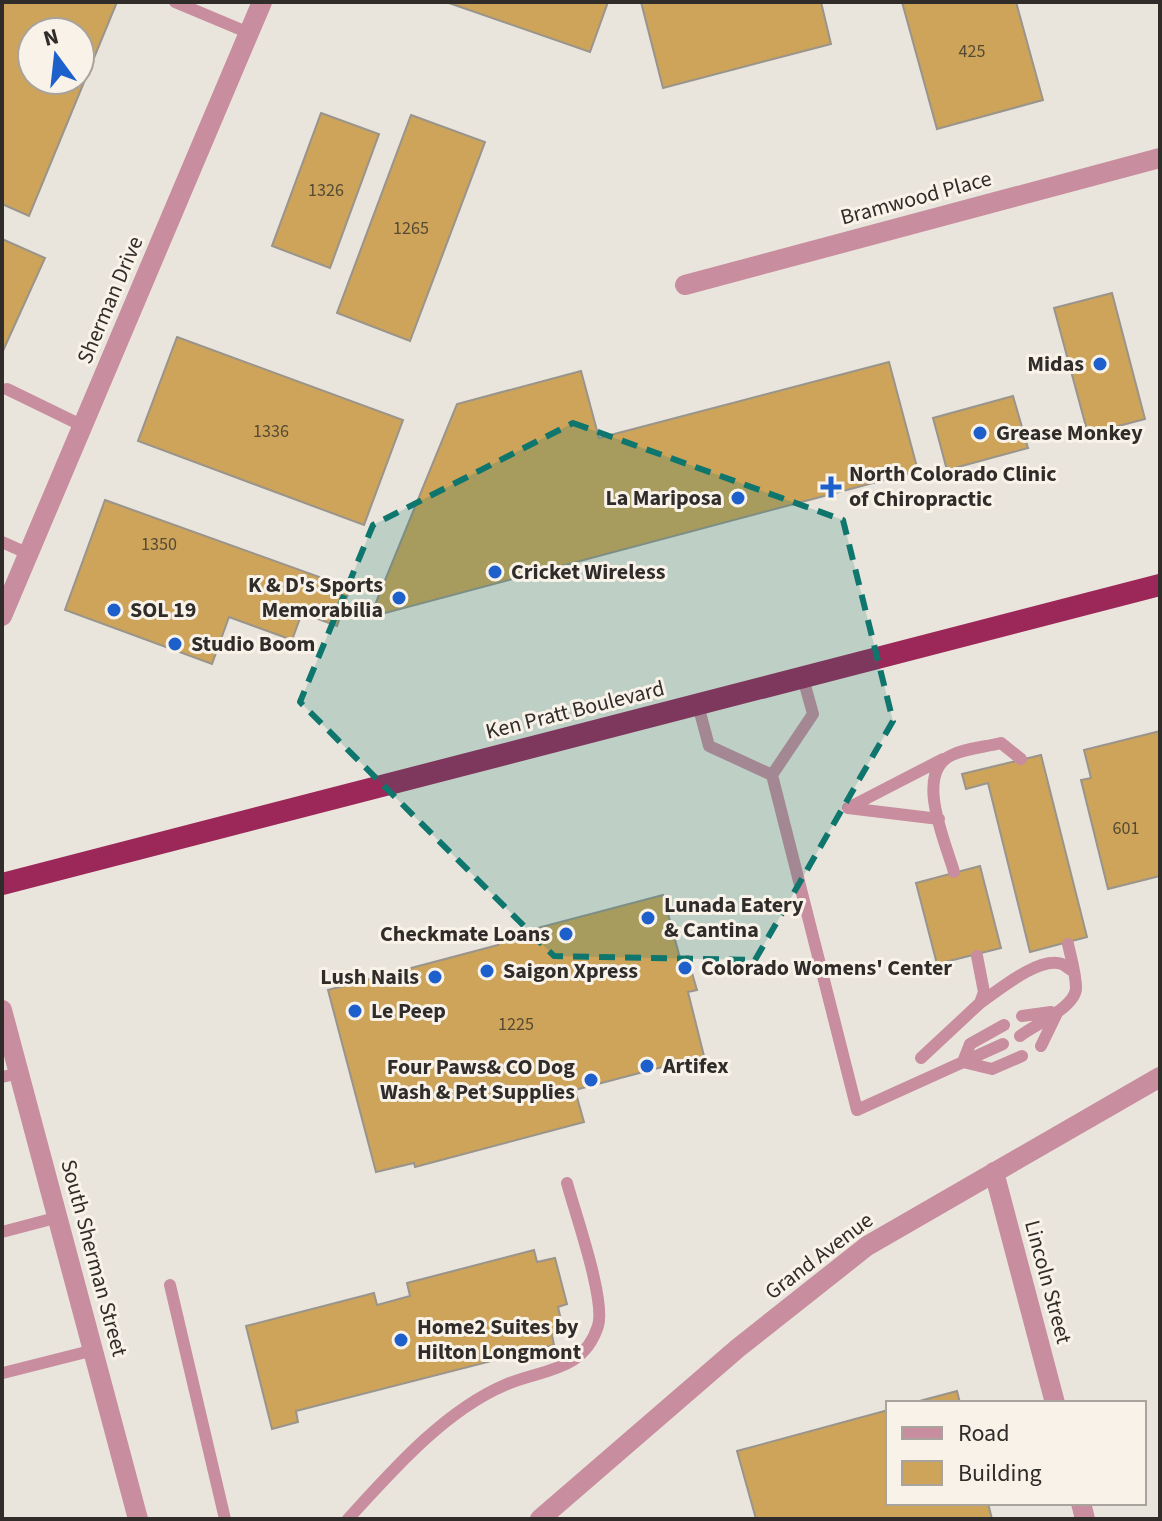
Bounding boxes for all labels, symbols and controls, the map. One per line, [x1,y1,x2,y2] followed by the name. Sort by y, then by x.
[16,16,96,96] north arrow
[40,20,62,55] text: N
[959,39,985,64] house number: 425
[837,162,995,234] street label: Bramwood Place
[308,178,344,203] house number: 1326
[393,216,429,241] house number: 1265
[69,231,151,369] street label: Sherman Drive
[1027,348,1084,380] place label: Midas
[1091,355,1109,373] marker: Midas
[996,417,1143,449] place label: Grease Monkey
[253,419,289,444] house number: 1336
[971,424,989,442] marker: Grease Monkey
[849,458,1057,515] place label: North Colorado Clinic of Chiropractic
[820,476,842,498] marker: North Colorado Clinic of Chiropractic
[605,482,722,514] place label: La Mariposa
[729,489,747,507] marker: La Mariposa
[141,532,177,557] house number: 1350
[511,556,666,588] place label: Cricket Wireless
[486,563,504,581] marker: Cricket Wireless
[248,569,383,626] place label: K & D's Sports Memorabilia
[390,589,408,607] marker: K & D's Sports Memorabilia
[130,594,196,626] place label: SOL 19
[105,601,123,619] marker: SOL 19
[191,628,315,660] place label: Studio Boom
[166,635,184,653] marker: Studio Boom
[482,672,668,748] street label: Ken Pratt Boulevard
[1113,816,1139,841] house number: 601
[664,889,804,946] place label: Lunada Eatery & Cantina
[639,909,657,927] marker: Lunada Eatery & Cantina
[380,918,550,950] place label: Checkmate Loans
[557,925,575,943] marker: Checkmate Loans
[701,952,952,984] place label: Colorado Womens' Center
[503,955,638,987] place label: Saigon Xpress
[676,959,694,977] marker: Colorado Womens' Center
[320,961,419,993] place label: Lush Nails
[478,962,496,980] marker: Saigon Xpress
[426,968,444,986] marker: Lush Nails
[371,995,446,1027] place label: Le Peep
[346,1002,364,1020] marker: Le Peep
[498,1012,534,1037] house number: 1225
[662,1050,728,1082] place label: Artifex
[380,1051,575,1108] place label: Four Paws& CO Dog Wash & Pet Supplies
[638,1057,656,1075] marker: Artifex
[582,1071,600,1089] marker: Four Paws& CO Dog Wash & Pet Supplies
[52,1156,136,1361] street label: South Sherman Street
[758,1205,880,1307] street label: Grand Avenue
[1016,1217,1080,1348] street label: Lincoln Street
[417,1311,582,1368] place label: Home2 Suites by Hilton Longmont
[392,1331,410,1349] marker: Home2 Suites by Hilton Longmont
[886,1401,1146,1505] legend
[958,1416,1010,1451] text: Road
[958,1456,1042,1491] text: Building

